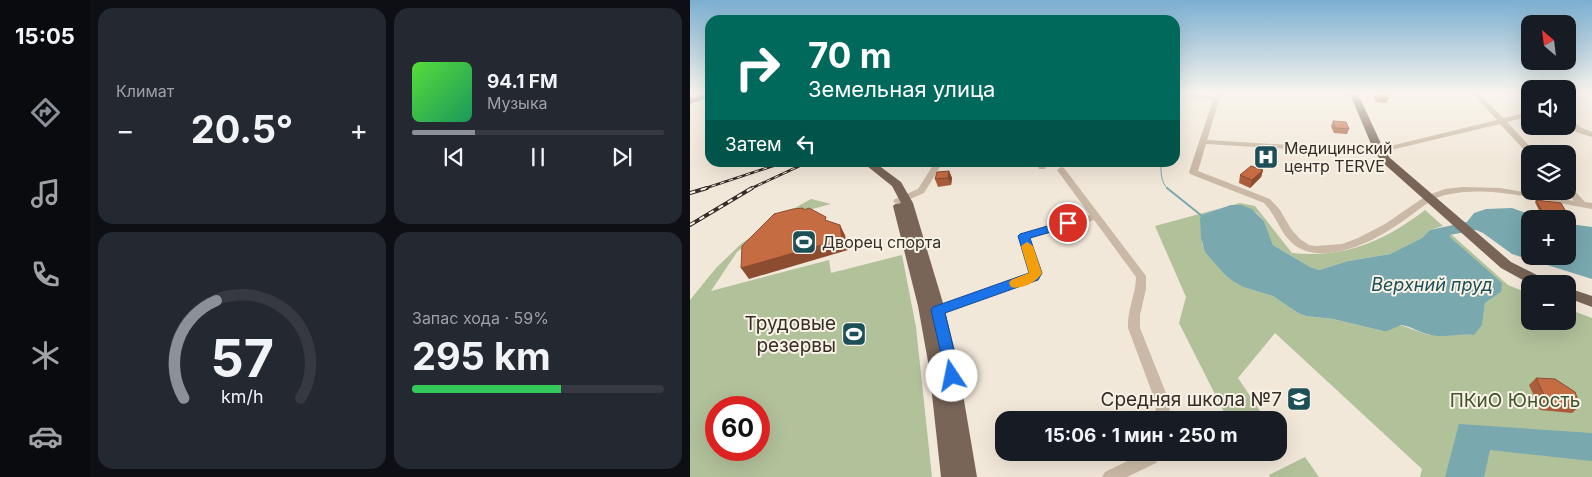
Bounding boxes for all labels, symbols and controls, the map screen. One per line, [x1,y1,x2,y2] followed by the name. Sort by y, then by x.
[1521,15,1576,70] north arrow
[1521,15,1576,330] map controls
[15,23,75,49] text: 15:05
[808,34,892,76] text: 70 m
[725,35,790,100] icon: right
[487,70,558,93] text: 94.1 FM
[808,76,995,102] text: Земельная улица
[1521,80,1576,135] button: sound
[116,81,174,101] text: Климат
[487,93,548,113] text: Музыка
[28,95,63,130] icon: directions
[191,106,293,152] text: 20.5°
[116,113,135,147] text: −
[349,113,368,147] text: +
[792,130,820,158] icon: left
[725,133,782,156] text: Затем
[1284,138,1393,176] place label: Медицинский центр TERVE
[440,143,468,171] icon: previous
[524,143,552,171] icon: pause
[608,143,636,171] icon: next
[1253,144,1279,170] hospital icon: Медицинский центр TERVE
[1521,145,1576,200] button: layers
[28,176,63,211] icon: music
[1047,202,1089,244] pin
[1054,209,1082,237] icon: arrive
[1521,210,1576,265] button: +
[791,229,817,255] sports icon: Дворец спорта
[822,232,941,252] place label: Дворец спорта
[28,257,63,292] icon: phone
[1371,274,1493,295] water label: Верхний пруд
[1521,275,1576,330] button: −
[412,308,549,328] text: Запас хода · 59%
[745,312,836,357] place label: Трудовые резервы
[841,321,867,347] sports icon: Трудовые резервы
[210,327,274,390] text: 57
[412,333,551,379] text: 295 km
[28,338,63,373] icon: climate
[925,349,977,401] position arrow
[221,386,263,407] text: km/h
[1286,386,1312,412] school or university icon: Средняя школа №7
[1101,388,1282,411] place label: Средняя школа №7
[1450,389,1580,412] park label: ПКиО Юность
[705,396,770,461] speed limit sign: 60
[28,419,63,454] icon: car
[1044,424,1238,447] text: 15:06 · 1 мин · 250 m

